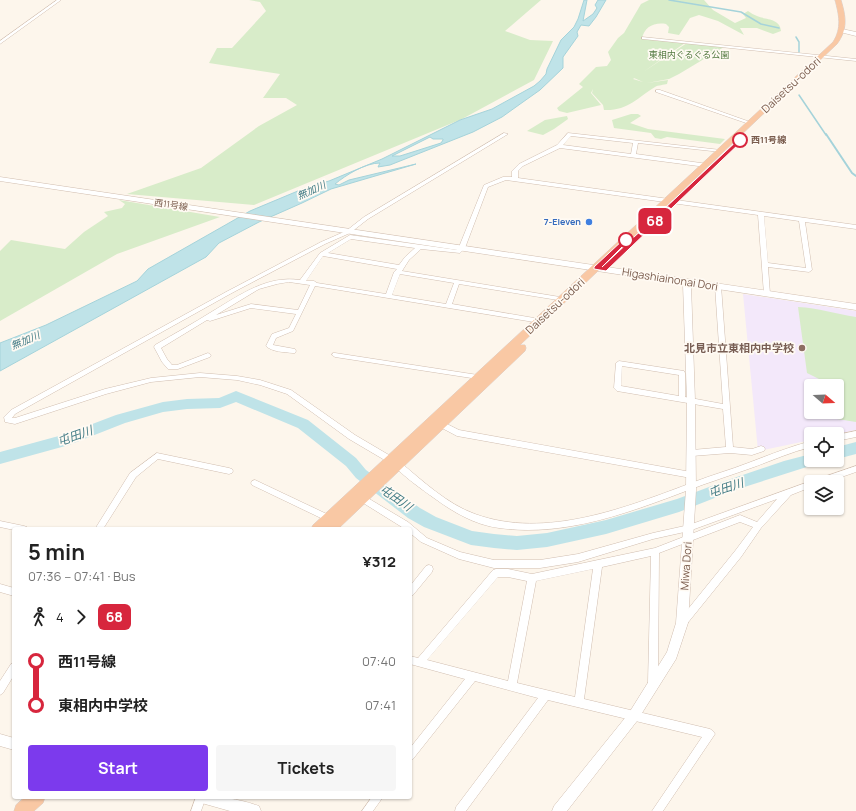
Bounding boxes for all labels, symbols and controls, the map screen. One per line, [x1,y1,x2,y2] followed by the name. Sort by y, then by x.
[649,48,729,61] park label: 東相内ぐるぐる公園
[758,53,823,116] street label: Daisetsu-odori
[732,132,748,148] marker: 西11号線
[751,133,787,146] place label: 西11号線
[294,177,328,202] water label: 無加川
[153,196,190,213] street label: 西11号線
[637,208,673,234] line badge: 68
[646,211,664,230] text: 68
[544,215,581,228] place label: 7-Eleven
[584,217,594,227] marker: 7-Eleven
[618,232,634,248] unlabelled marker
[621,264,719,294] street label: Higashiainonai Dori
[522,274,587,337] street label: Daisetsu-odori
[8,327,42,352] water label: 無加川
[684,340,794,355] place label: 北見市立東相内中学校
[797,343,807,353] marker: 北見市立東相内中学校
[804,379,844,419] north arrow
[804,379,844,515] map controls
[55,421,97,449] water label: 屯田川
[804,427,844,467] button: locate
[706,473,747,501] water label: 屯田川
[804,475,844,515] button: layers
[377,480,418,516] water label: 屯田川
[28,537,85,567] text: 5 min
[676,541,695,591] street label: Miwa Dori
[363,551,396,572] text: ¥312
[28,567,136,585] text: 07:36 – 07:41 · Bus
[28,606,50,628] icon: walk
[70,606,92,628] icon: forward
[106,607,123,626] text: 68
[56,608,64,626] text: 4
[58,651,116,672] text: 西11号線
[362,652,396,670] text: 07:40
[58,695,148,716] text: 東相内中学校
[365,696,396,714] text: 07:41
[28,745,208,791] button: Start
[216,745,396,791] button: Tickets

